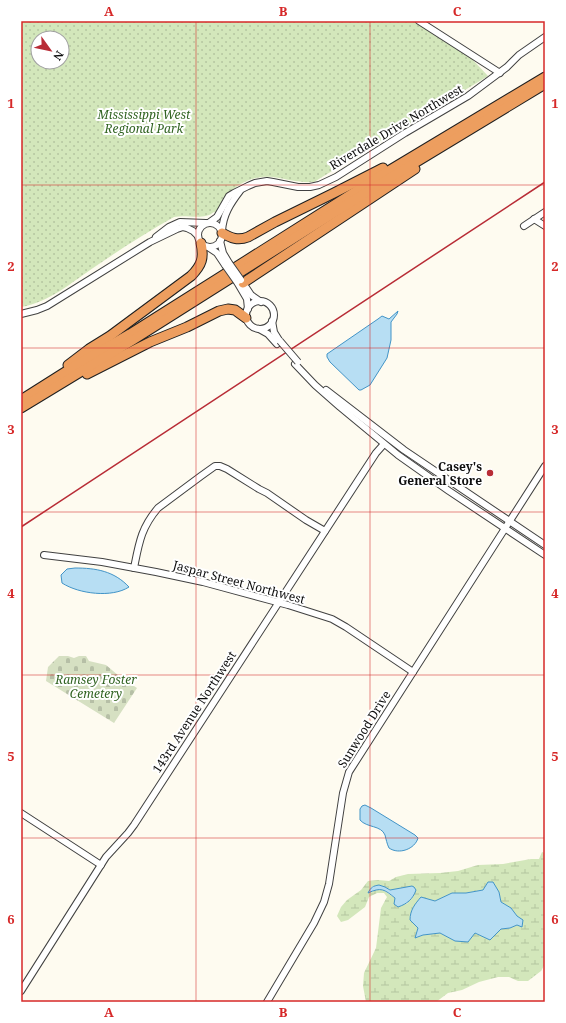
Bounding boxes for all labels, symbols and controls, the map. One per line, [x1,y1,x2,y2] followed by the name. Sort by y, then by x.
[104,2,114,20] text: A
[279,2,288,20] text: B
[453,2,462,20] text: C
[30,30,70,70] north arrow
[50,48,67,64] text: N
[326,80,466,174] street label: Riverdale Drive Northwest
[7,94,15,112] text: 1
[551,94,559,112] text: 1
[97,106,191,137] park label: Mississippi West Regional Park
[7,257,15,275] text: 2
[551,257,559,275] text: 2
[7,420,15,438] text: 3
[551,420,559,438] text: 3
[398,458,482,489] place label: Casey's General Store
[485,468,495,478] marker: Casey's General Store
[170,556,307,608] street label: Jaspar Street Northwest
[7,584,15,602] text: 4
[551,584,559,602] text: 4
[148,648,240,776] street label: 143rd Avenue Northwest
[54,671,137,702] park label: Ramsey Foster Cemetery
[333,687,395,771] street label: Sunwood Drive
[7,747,15,765] text: 5
[551,747,559,765] text: 5
[7,910,15,928] text: 6
[551,910,559,928] text: 6
[104,1003,114,1021] text: A
[279,1003,288,1021] text: B
[453,1003,462,1021] text: C

